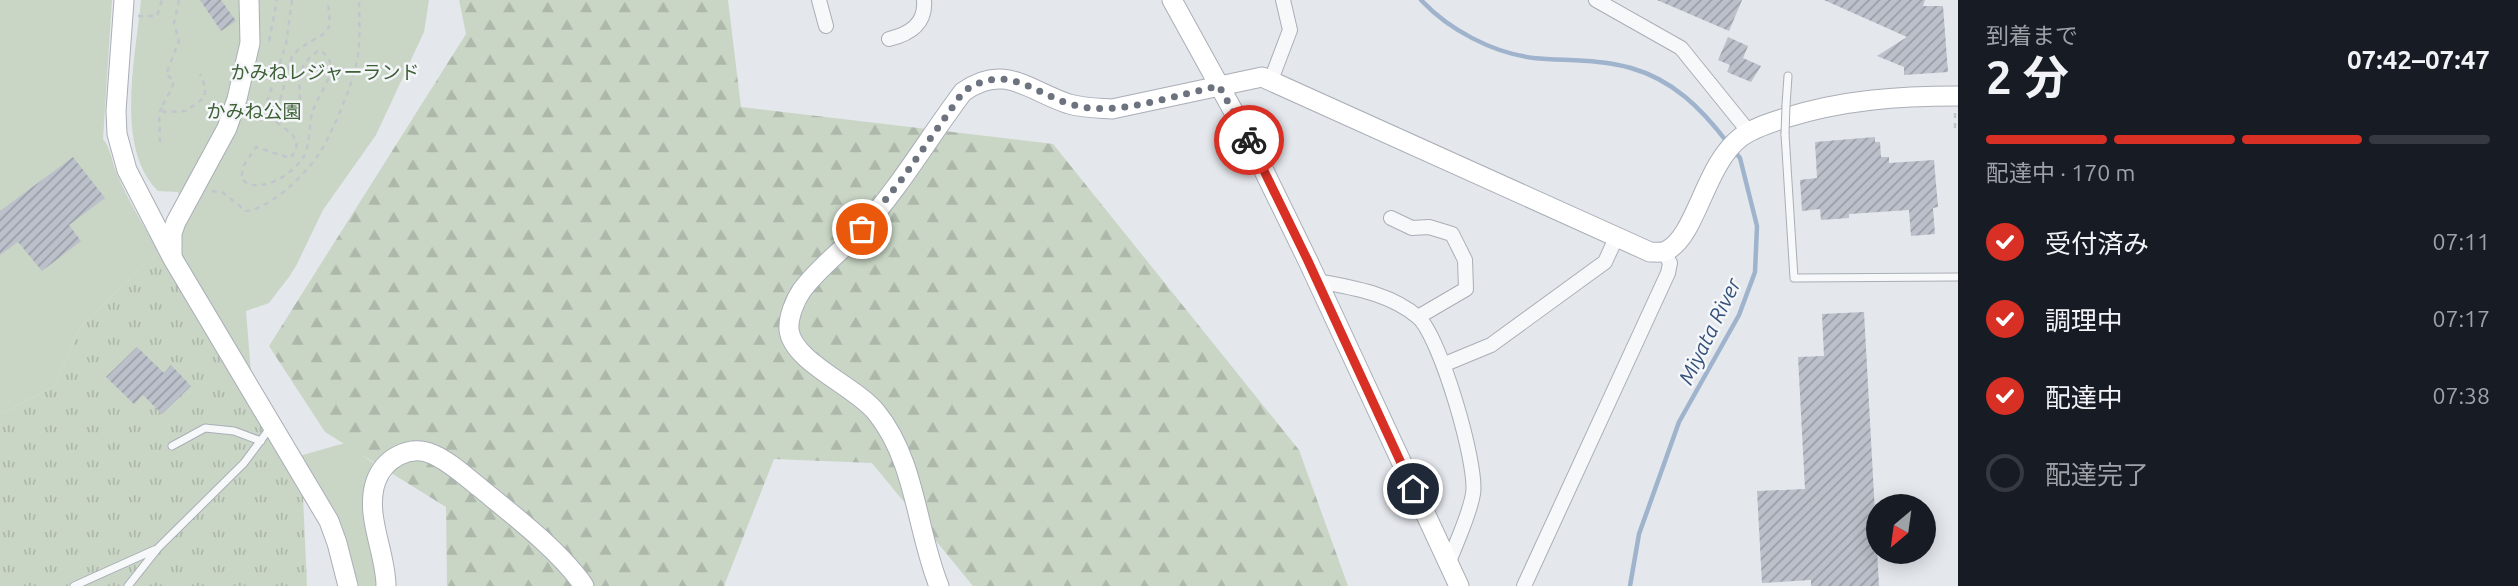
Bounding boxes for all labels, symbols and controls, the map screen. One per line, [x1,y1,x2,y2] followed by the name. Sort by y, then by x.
[1986,23,2078,48] text: 到着まで
[2347,45,2490,74] text: 07:42–07:47
[1986,51,2069,103] text: 2 分
[230,61,420,83] park label: かみねレジャーランド
[206,100,302,122] park label: かみね公園
[1214,105,1284,175] courier
[1230,121,1268,159] icon: bike
[1986,160,2135,185] text: 配達中 · 170 m
[832,199,892,259] pin
[843,210,881,248] icon: bag
[1986,223,2024,261] icon: check
[2045,229,2149,258] text: 受付済み
[2432,229,2490,254] text: 07:11
[1673,273,1745,388] water label: Miyata River
[1986,300,2024,338] icon: check
[2045,306,2123,335] text: 調理中
[2432,306,2490,331] text: 07:17
[1986,377,2024,415] icon: check
[2045,383,2123,412] text: 配達中
[2432,383,2490,408] text: 07:38
[1383,459,1443,519] pin
[2045,460,2149,489] text: 配達完了
[1394,470,1432,508] icon: home
[1866,494,1936,564] north arrow
[1866,494,1936,564] map controls

